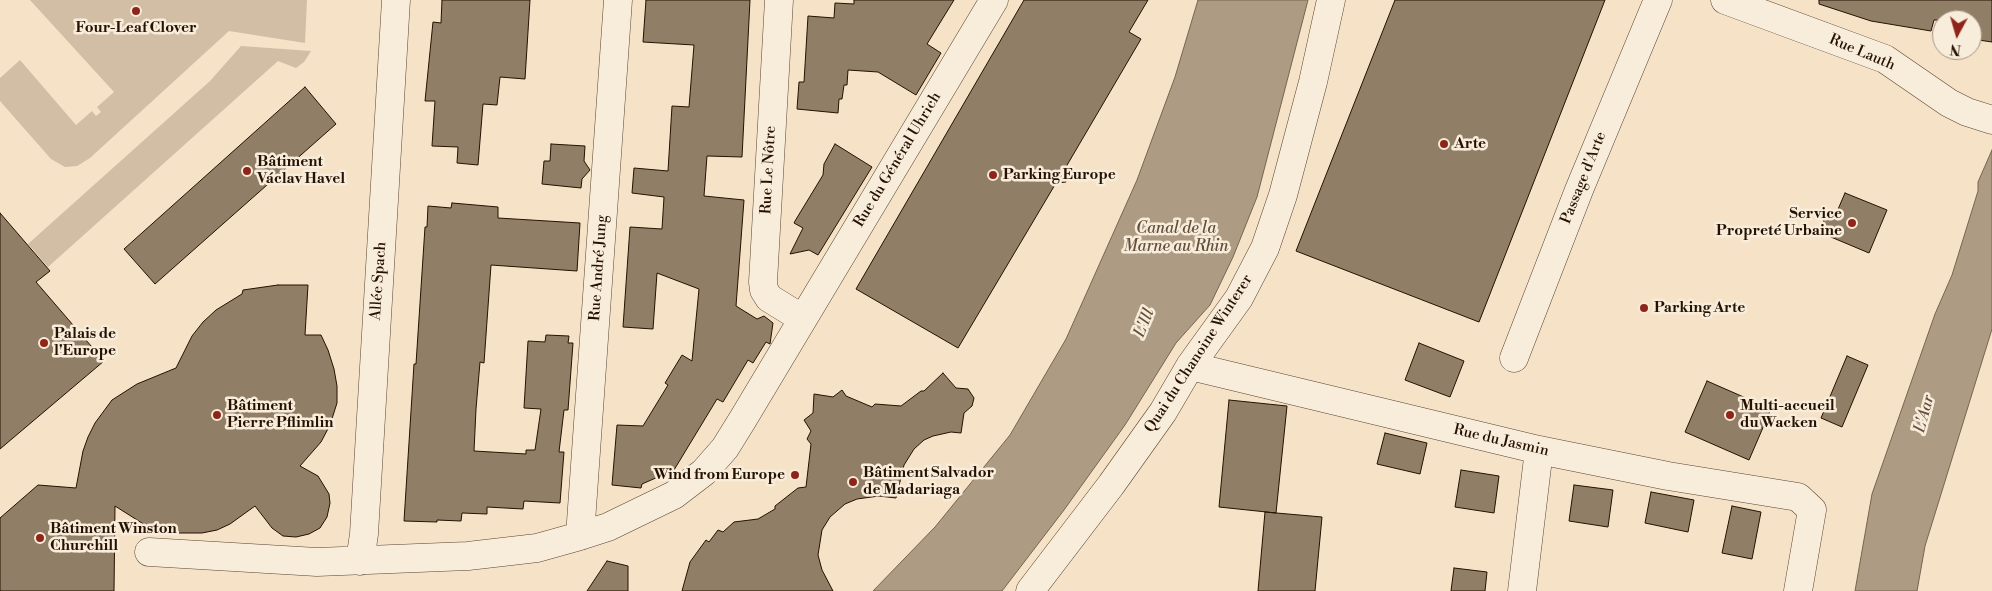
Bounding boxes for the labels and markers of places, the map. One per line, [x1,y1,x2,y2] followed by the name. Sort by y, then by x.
[130,5,142,17] marker: Four-Leaf Clover
[75,19,197,37] place label: Four-Leaf Clover
[1454,135,1486,153] place label: Arte
[1438,138,1450,150] marker: Arte
[257,153,345,188] place label: Bâtiment Václav Havel
[241,165,253,177] marker: Bâtiment Václav Havel
[1003,166,1116,184] place label: Parking Europe
[987,169,999,181] marker: Parking Europe
[1716,205,1842,240] place label: Service Propreté Urbaine
[1846,217,1858,229] marker: Service Propreté Urbaine
[1654,299,1745,317] place label: Parking Arte
[1638,302,1650,314] marker: Parking Arte
[54,325,116,360] place label: Palais de l'Europe
[38,337,50,349] marker: Palais de l'Europe
[227,397,333,432] place label: Bâtiment Pierre Pflimlin
[1740,397,1835,432] place label: Multi-accueil du Wacken
[211,409,223,421] marker: Bâtiment Pierre Pflimlin
[1724,409,1736,421] marker: Multi-accueil du Wacken
[863,464,994,499] place label: Bâtiment Salvador de Madariaga
[653,466,785,484] place label: Wind from Europe
[789,469,801,481] marker: Wind from Europe
[847,476,859,488] marker: Bâtiment Salvador de Madariaga
[50,520,177,555] place label: Bâtiment Winston Churchill
[34,532,46,544] marker: Bâtiment Winston Churchill

